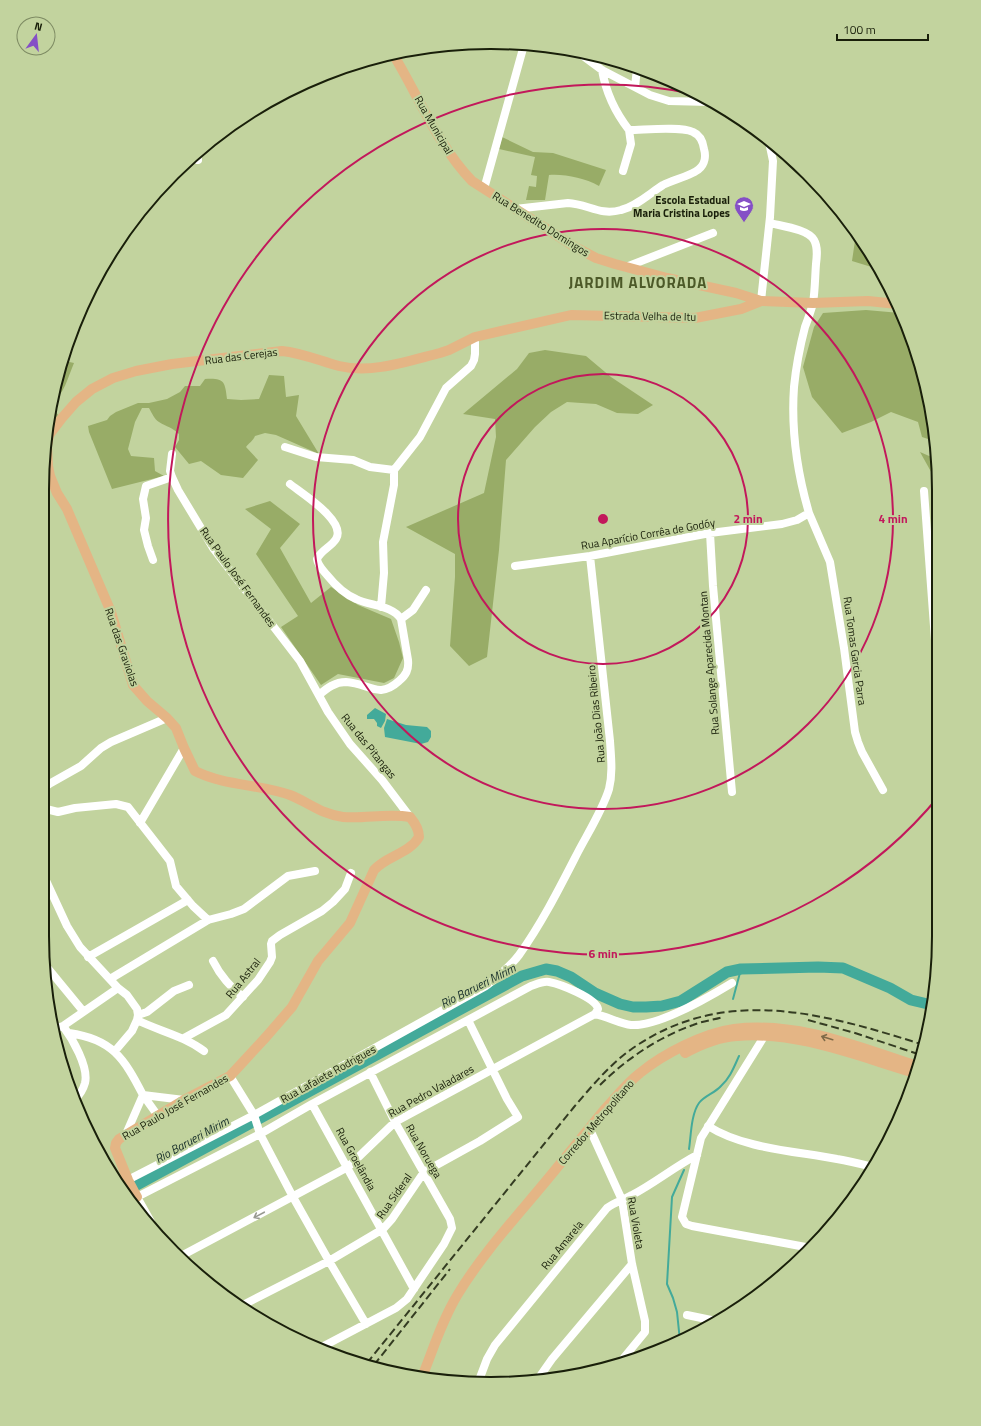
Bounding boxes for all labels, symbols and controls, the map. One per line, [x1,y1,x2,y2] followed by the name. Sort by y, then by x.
[16,16,56,56] north arrow
[837,16,928,42] scale bar
[33,18,44,35] text: N
[843,20,876,39] text: 100 m
[411,93,457,157] street label: Rua Municipal
[489,188,593,260] street label: Rua Benedito Domingos
[633,192,730,221] place label: Escola Estadual Maria Cristina Lopes
[733,195,755,223] school or university icon: Escola Estadual Maria Cristina Lopes
[569,271,707,294] district label: JARDIM ALVORADA
[604,307,696,325] street label: Estrada Velha de Itu
[204,344,278,368] street label: Rua das Cerejas
[733,509,763,528] text: 2 min
[878,509,908,528] text: 4 min
[596,512,610,526] centre of rings
[580,514,717,554] street label: Rua Aparício Corrêa de Godóy
[196,524,280,630] street label: Rua Paulo José Fernandes
[695,590,723,735] street label: Rua Solange Aparecida Montan
[839,596,871,707] street label: Rua Tomas Garcia Parra
[101,606,143,688] street label: Rua das Graviolas
[583,664,609,764] street label: Rua João Dias Ribeiro
[338,710,400,782] street label: Rua das Pitangas
[588,944,618,963] text: 6 min
[222,954,264,1002] street label: Rua Astral
[437,958,519,1013] water label: Rio Barueri Mirim
[820,1034,833,1041] one-way arrow
[277,1041,379,1107] street label: Rua Lafaiete Rodrigues
[385,1061,477,1121] street label: Rua Pedro Valadares
[119,1070,231,1144] street label: Rua Paulo José Fernandes
[554,1076,638,1168] street label: Corredor Metropolitano
[151,1111,233,1168] water label: Rio Barueri Mirim
[402,1121,446,1181] street label: Rua Noruega
[332,1124,380,1194] street label: Rua Groelândia
[372,1170,416,1222] street label: Rua Sideral
[624,1196,649,1251] street label: Rua Violeta
[253,1212,265,1220] one-way arrow
[537,1217,587,1273] street label: Rua Amarela

